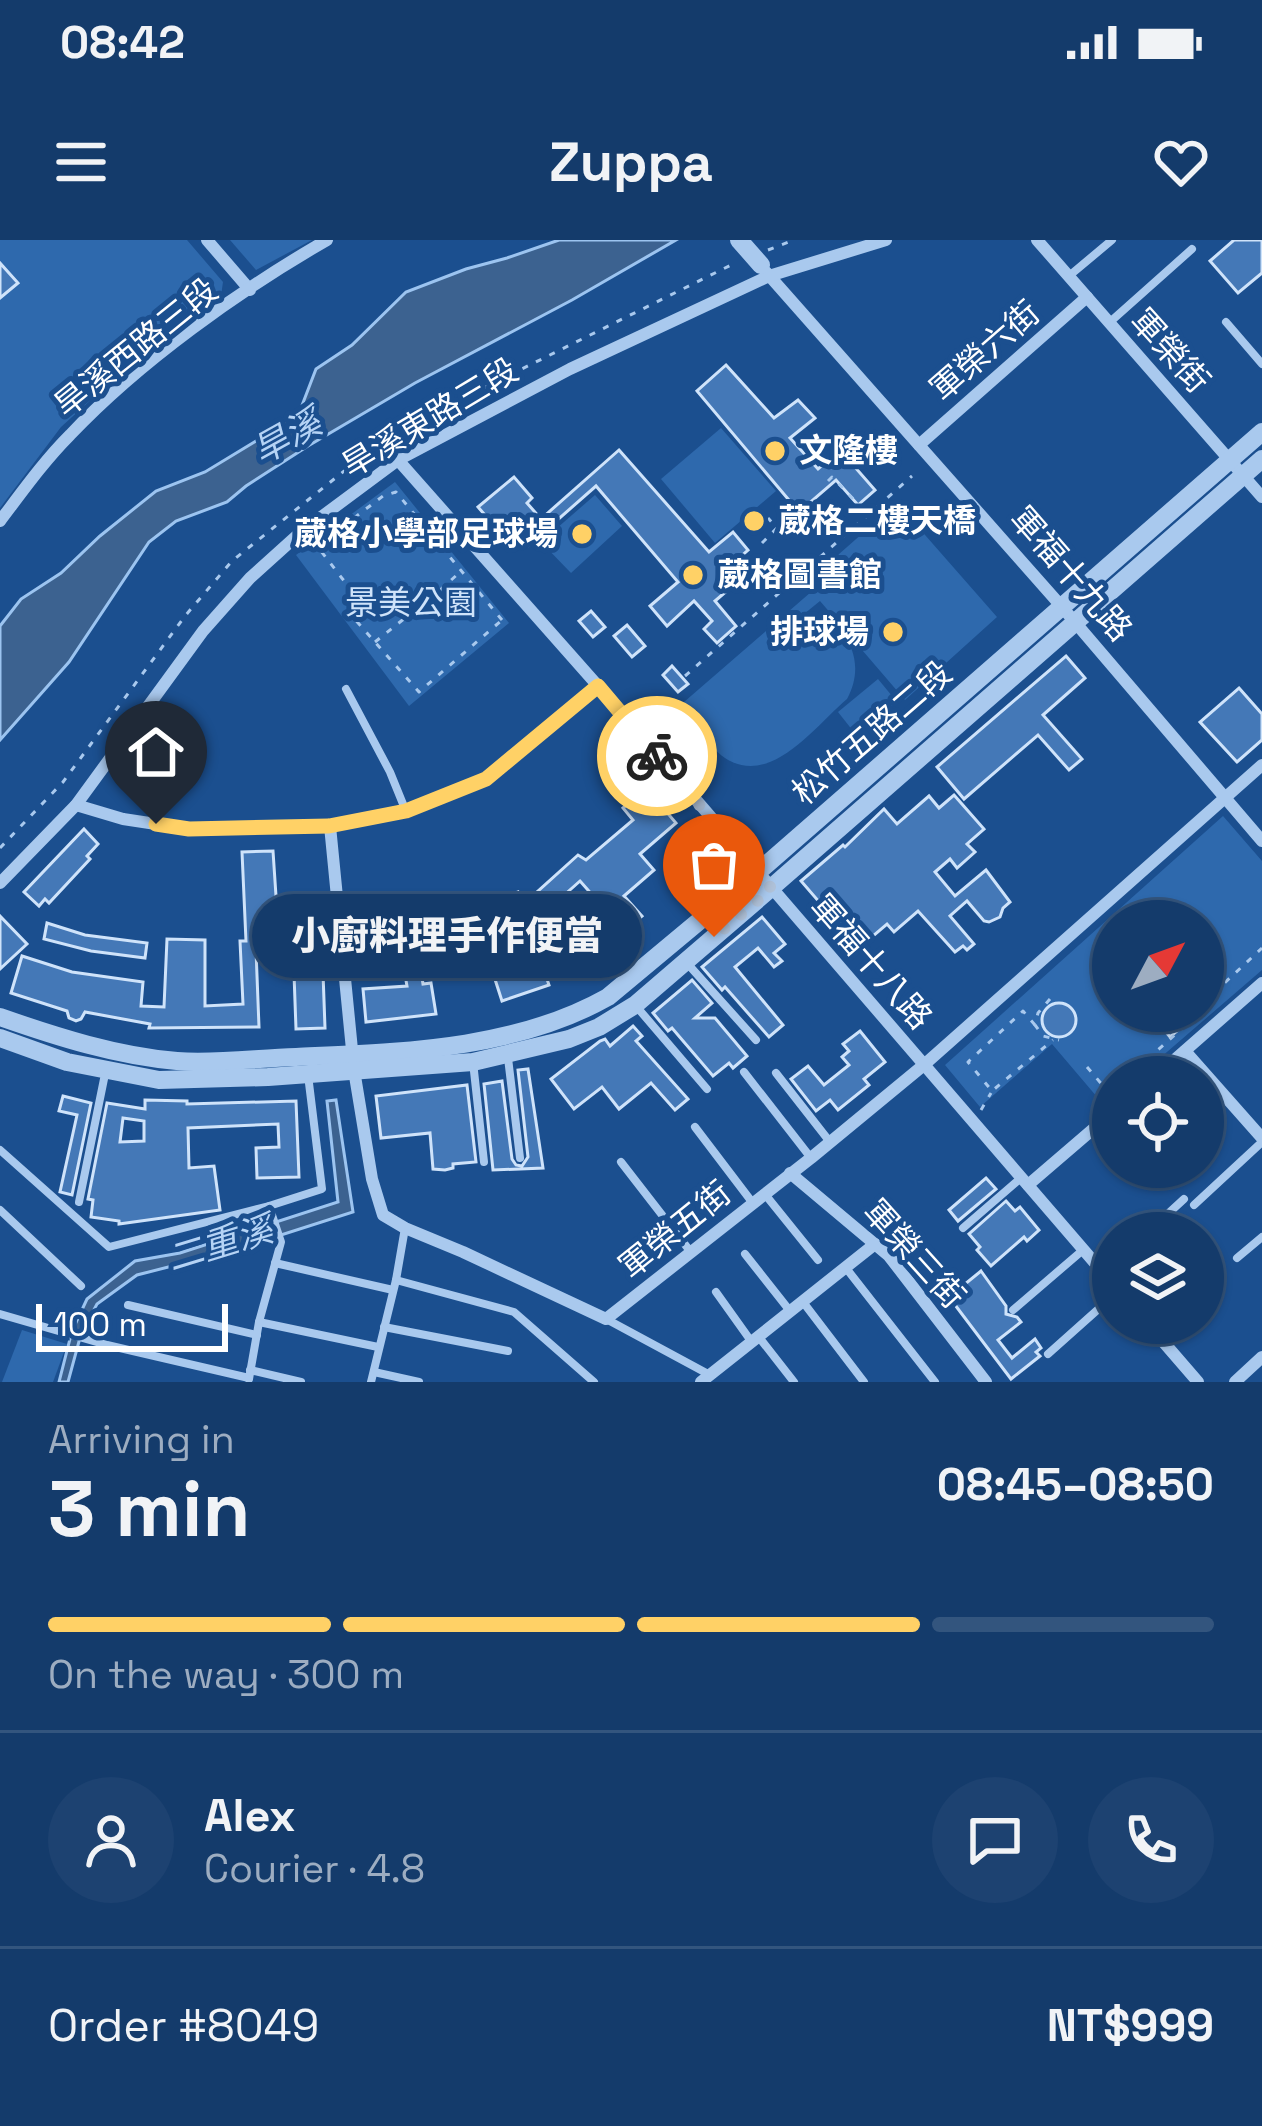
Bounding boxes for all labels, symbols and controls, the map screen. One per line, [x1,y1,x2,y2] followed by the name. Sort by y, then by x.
[60,14,185,71] text: 08:42
[549,128,713,197] text: Zuppa
[48,129,114,195] icon: menu
[1148,129,1214,195] icon: heart
[46,269,226,427] street label: 旱溪西路三段
[921,292,1049,410] street label: 軍榮六街
[1121,300,1219,402] street label: 軍榮街
[334,349,526,487] street label: 旱溪東路三段
[244,397,334,475] water label: 旱溪
[799,430,898,472] place label: 文隆樓
[762,438,788,464] marker: 文隆樓
[1001,498,1141,650] street label: 軍福十九路
[778,500,976,542] place label: 葳格二樓天橋
[741,508,767,534] marker: 葳格二樓天橋
[294,513,558,555] place label: 葳格小學部足球場
[569,521,595,547] marker: 葳格小學部足球場
[717,554,882,596] place label: 葳格圖書館
[680,562,706,588] marker: 葳格圖書館
[345,582,477,624] park label: 景美公園
[770,611,869,653] place label: 排球場
[880,619,906,645] marker: 排球場
[784,652,960,814] street label: 松竹五路二段
[597,696,717,816] courier
[105,701,207,824] pin
[123,719,189,785] icon: home
[624,723,690,789] icon: bike
[663,814,765,937] pin
[681,832,747,898] icon: bag
[801,886,941,1038] street label: 軍福十八路
[252,895,642,979] callout: 小廚料理手作便當
[1092,900,1224,1032] north arrow
[1092,900,1224,1344] map controls
[291,911,603,960] text: 小廚料理手作便當
[1092,1056,1224,1188] button: locate
[610,1172,740,1288] street label: 軍榮五街
[854,1191,974,1317] street label: 軍榮三街
[162,1205,283,1282] water label: 二重溪
[1092,1212,1224,1344] button: layers
[36,1298,228,1351] scale bar
[54,1304,147,1346] text: 100 m
[48,1415,235,1464] text: Arriving in
[937,1456,1214,1513] text: 08:45–08:50
[48,1459,251,1559] text: 3 min
[48,1650,404,1699] text: On the way · 300 m
[48,1777,174,1903] button: person
[932,1777,1058,1903] button: chat
[1088,1777,1214,1903] button: phone
[204,1787,296,1844] text: Alex
[204,1844,425,1893] text: Courier · 4.8
[48,1997,319,2054] text: Order #8049
[1047,1997,1214,2054] text: NT$999

